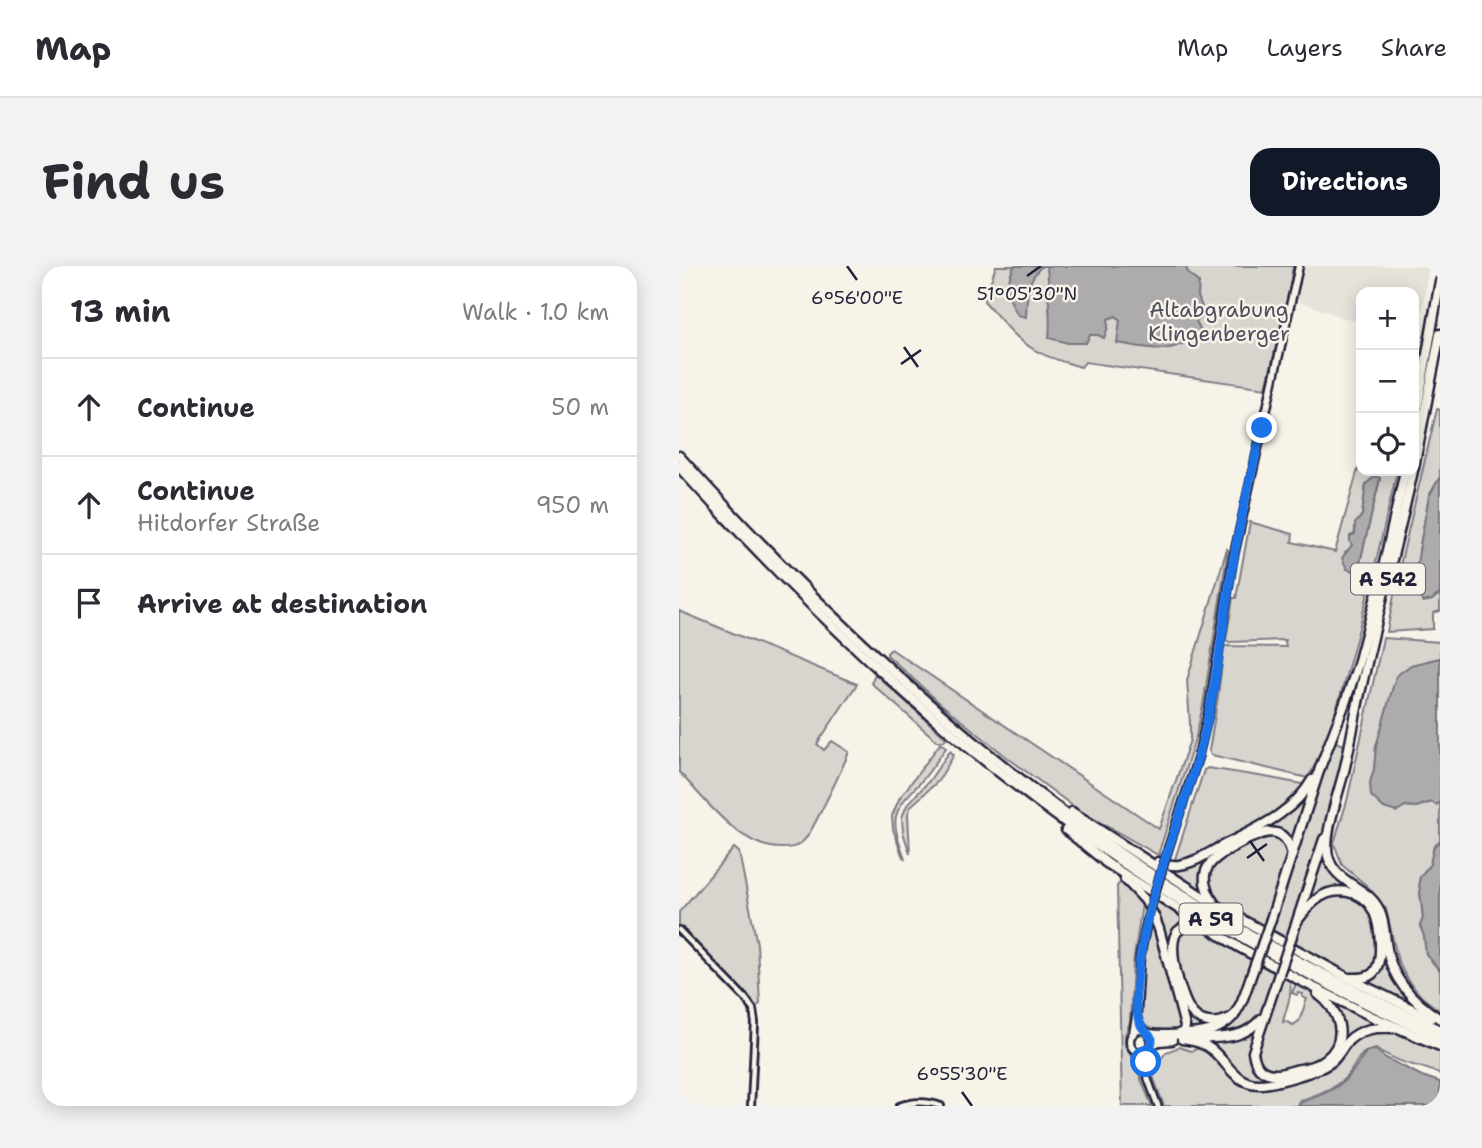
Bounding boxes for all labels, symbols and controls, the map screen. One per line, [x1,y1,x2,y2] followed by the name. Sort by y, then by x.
[35,26,111,71] text: Map
[1177,32,1228,64] text: Map
[1266,32,1343,64] text: Layers
[1381,32,1447,64] text: Share
[1250,148,1440,216] button: Directions
[42,149,225,215] text: Find us
[977,282,1077,306] text: 51°05'30"N
[811,286,903,310] text: 6°56'00"E
[1356,287,1419,476] map controls
[1356,287,1419,350] button: +
[70,291,170,332] text: 13 min
[1148,296,1290,348] park label: Altabgrabung Klingenberger
[462,297,609,327] text: Walk · 1.0 km
[1356,350,1419,413] button: −
[70,388,108,426] icon: ahead
[137,390,255,425] text: Continue
[551,392,609,422] text: 50 m
[1246,412,1277,443] route end
[1356,413,1419,476] button: locate
[137,473,255,508] text: Continue
[70,486,108,524] icon: ahead
[536,490,609,520] text: 950 m
[137,508,320,538] text: Hitdorfer Straße
[1351,564,1425,594] road number: A 542
[70,584,108,622] icon: arrive
[137,586,427,621] text: Arrive at destination
[1179,904,1243,934] road number: A 59
[1130,1046,1161,1077] route start
[917,1062,1007,1086] text: 6°55'30"E

